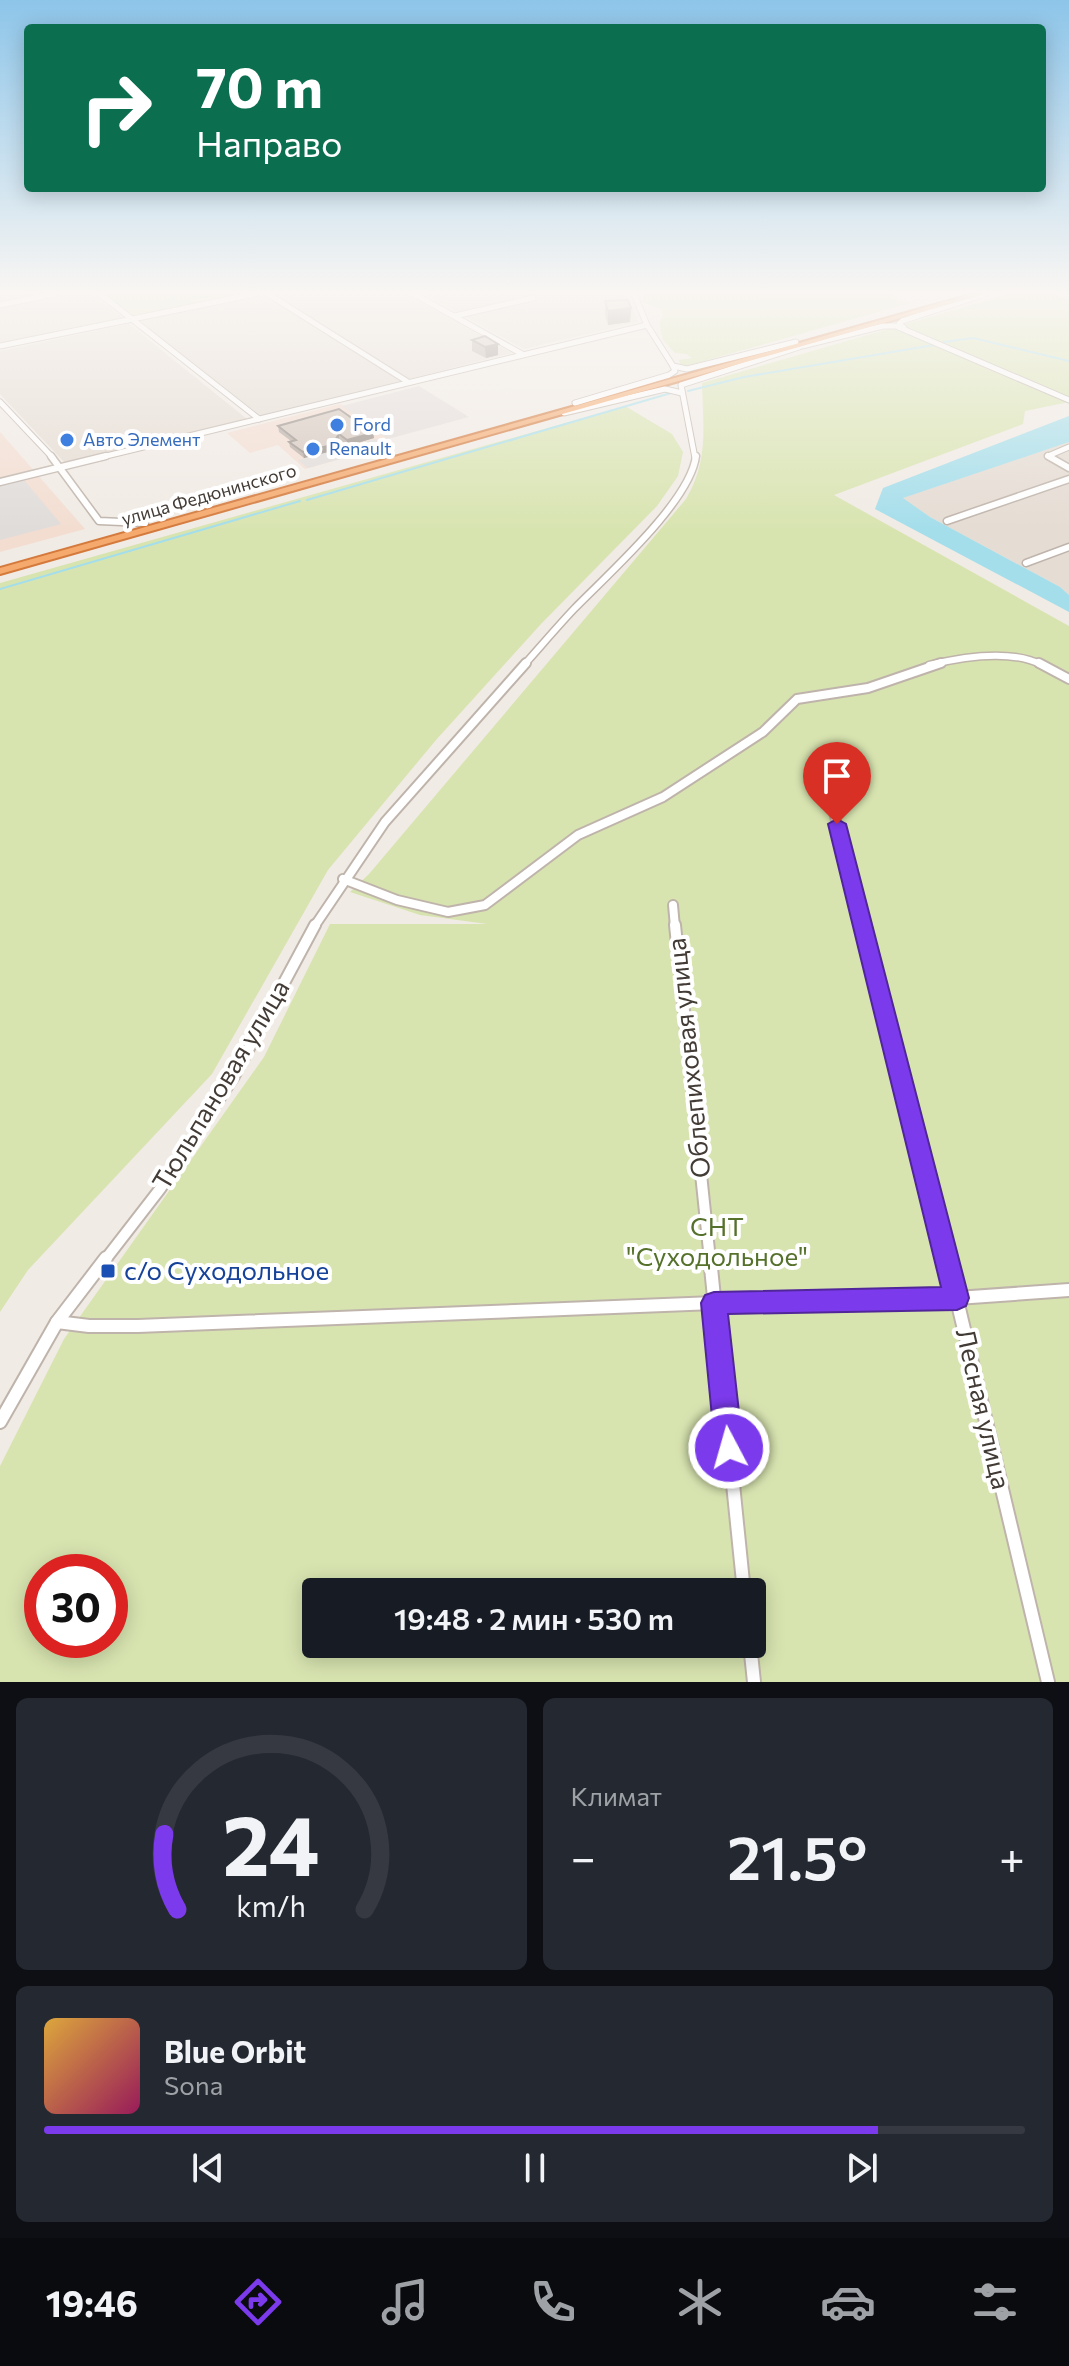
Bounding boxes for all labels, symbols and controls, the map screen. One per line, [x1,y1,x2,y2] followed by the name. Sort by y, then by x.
[196,51,323,120] text: 70 m
[64,56,168,160] icon: right
[196,120,342,164] text: Направо
[353,413,391,435] place label: Ford
[328,416,346,434] marker: Ford
[83,428,201,450] place label: Авто Элемент
[58,431,76,449] marker: Авто Элемент
[329,437,392,459] place label: Renault
[304,440,322,458] marker: Renault
[119,459,299,530] street label: улица Федюнинского
[803,742,871,824] pin
[815,754,859,798] icon: arrive
[659,937,716,1180] street label: Облепиховая улица
[145,974,295,1195] street label: Тюльпановая улица
[626,1210,808,1271] park label: СНТ "Суходольное"
[124,1254,329,1285] place label: с/о Суходольное
[99,1262,117,1280] marker: с/о Суходольное
[951,1325,1018,1492] street label: Лесная улица
[687,1406,771,1490] position arrow
[24,1554,128,1658] speed limit sign: 30
[394,1599,674,1636] text: 19:48 · 2 мин · 530 m
[571,1780,662,1811] text: Климат
[223,1791,320,1893] text: 24
[727,1819,867,1892] text: 21.5°
[571,1829,596,1883] text: −
[999,1829,1025,1883] text: +
[236,1888,306,1923] text: km/h
[164,2032,306,2069] text: Blue Orbit
[164,2069,223,2100] text: Sona
[186,2146,230,2190] icon: previous
[513,2146,557,2190] icon: pause
[840,2146,884,2190] icon: next
[230,2274,286,2330] icon: directions
[377,2274,433,2330] icon: music
[525,2274,581,2330] icon: phone
[672,2274,728,2330] icon: climate
[820,2274,876,2330] icon: car
[967,2274,1023,2330] icon: filters
[46,2280,138,2324] text: 19:46

